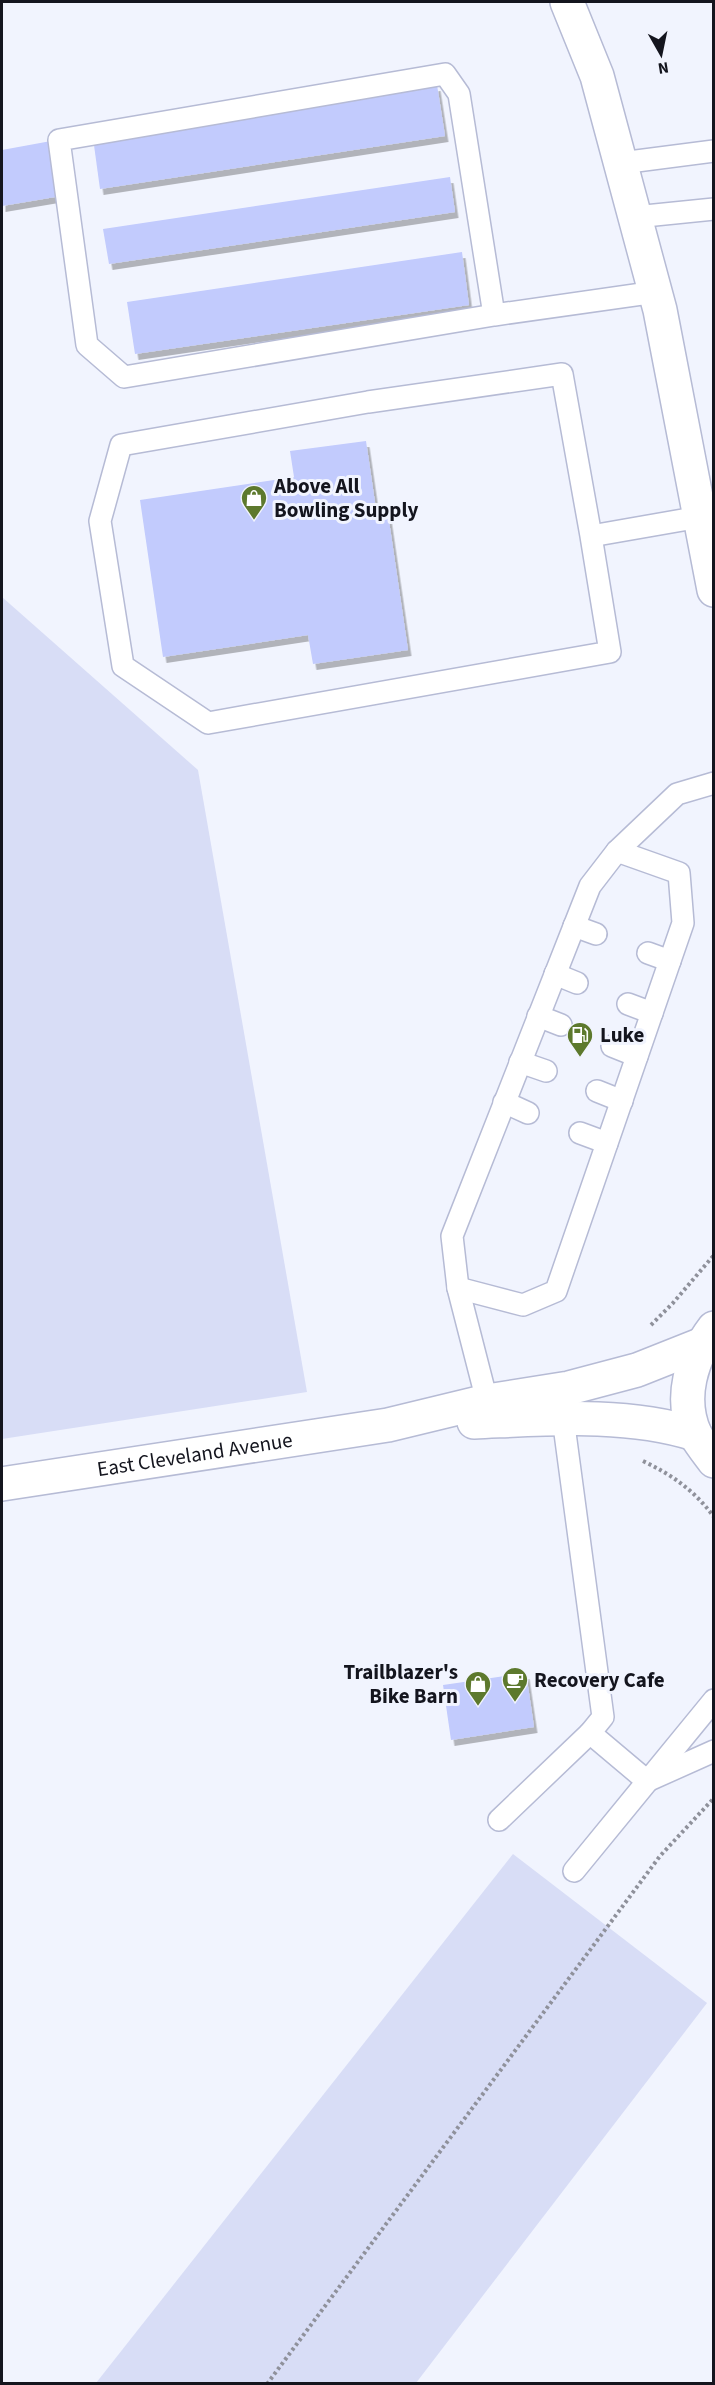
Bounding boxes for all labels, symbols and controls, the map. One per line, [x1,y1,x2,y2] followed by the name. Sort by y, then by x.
[631,24,691,84] north arrow
[656,56,670,80] text: N
[273,471,418,525] place label: Above All Bowling Supply
[239,483,269,521] shop icon: Above All Bowling Supply
[565,1020,595,1058] fuel station icon: Luke
[600,1020,645,1050] place label: Luke
[95,1425,295,1484] street label: East Cleveland Avenue
[344,1657,458,1711] place label: Trailblazer's Bike Barn
[500,1665,530,1703] cafe icon: Recovery Cafe
[534,1665,665,1695] place label: Recovery Cafe
[463,1669,493,1707] shop icon: Trailblazer's Bike Barn

